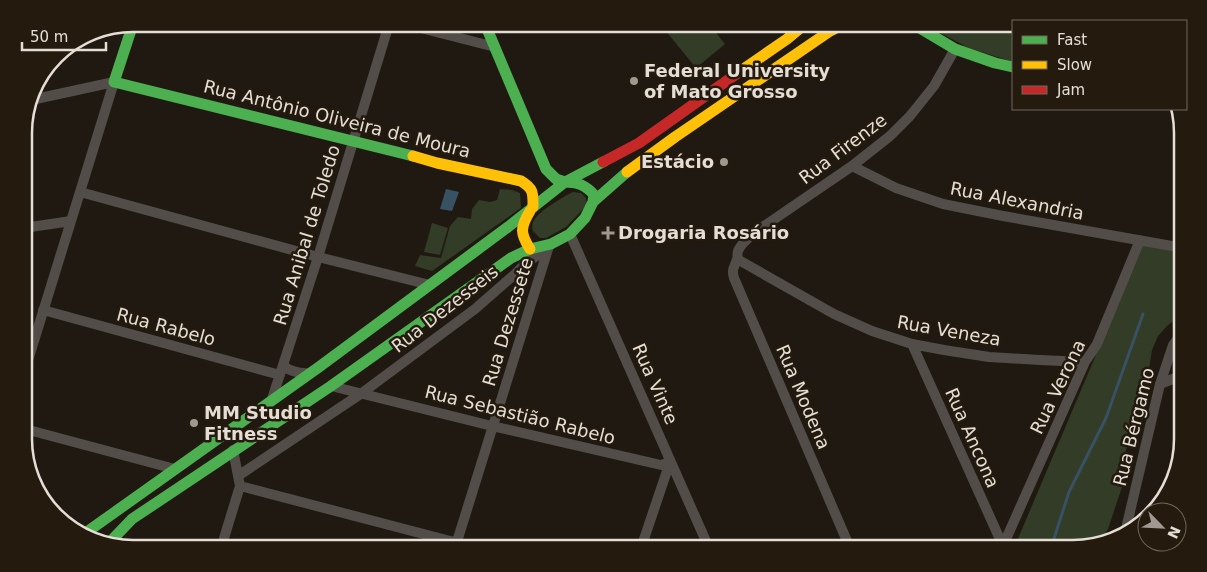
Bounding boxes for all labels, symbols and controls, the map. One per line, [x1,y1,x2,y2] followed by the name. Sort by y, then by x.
[22,20,106,52] scale bar
[1012,20,1187,110] legend
[30,28,68,46] text: 50 m
[1057,31,1087,49] text: Fast
[1057,56,1092,74] text: Slow
[644,60,830,102] place label: Federal University of Mato Grosso
[201,75,473,162] street label: Rua Antônio Oliveira de Moura
[628,75,640,87] marker: Federal University of Mato Grosso
[1056,81,1085,99] text: Jam
[795,109,891,188] street label: Rua Firenze
[269,142,344,328] street label: Rua Anibal de Toledo
[641,151,714,172] place label: Estácio
[718,156,730,168] marker: Estácio
[948,177,1086,224] street label: Rua Alexandria
[618,222,789,243] place label: Drogaria Rosário
[602,227,614,239] marker: Drogaria Rosário
[478,255,537,389] street label: Rua Dezessete
[387,260,502,357] street label: Rua Dezesseis
[114,303,218,350] street label: Rua Rabelo
[896,311,1003,350] street label: Rua Veneza
[1026,336,1089,437] street label: Rua Verona
[628,340,683,427] street label: Rua Vinte
[772,341,835,452] street label: Rua Modena
[1109,365,1158,488] street label: Rua Bérgamo
[423,381,618,448] street label: Rua Sebastião Rabelo
[941,385,1004,491] street label: Rua Ancona
[204,402,312,444] place label: MM Studio Fitness
[188,417,200,429] marker: MM Studio Fitness
[1137,502,1187,552] north arrow
[1164,524,1184,541] text: N

